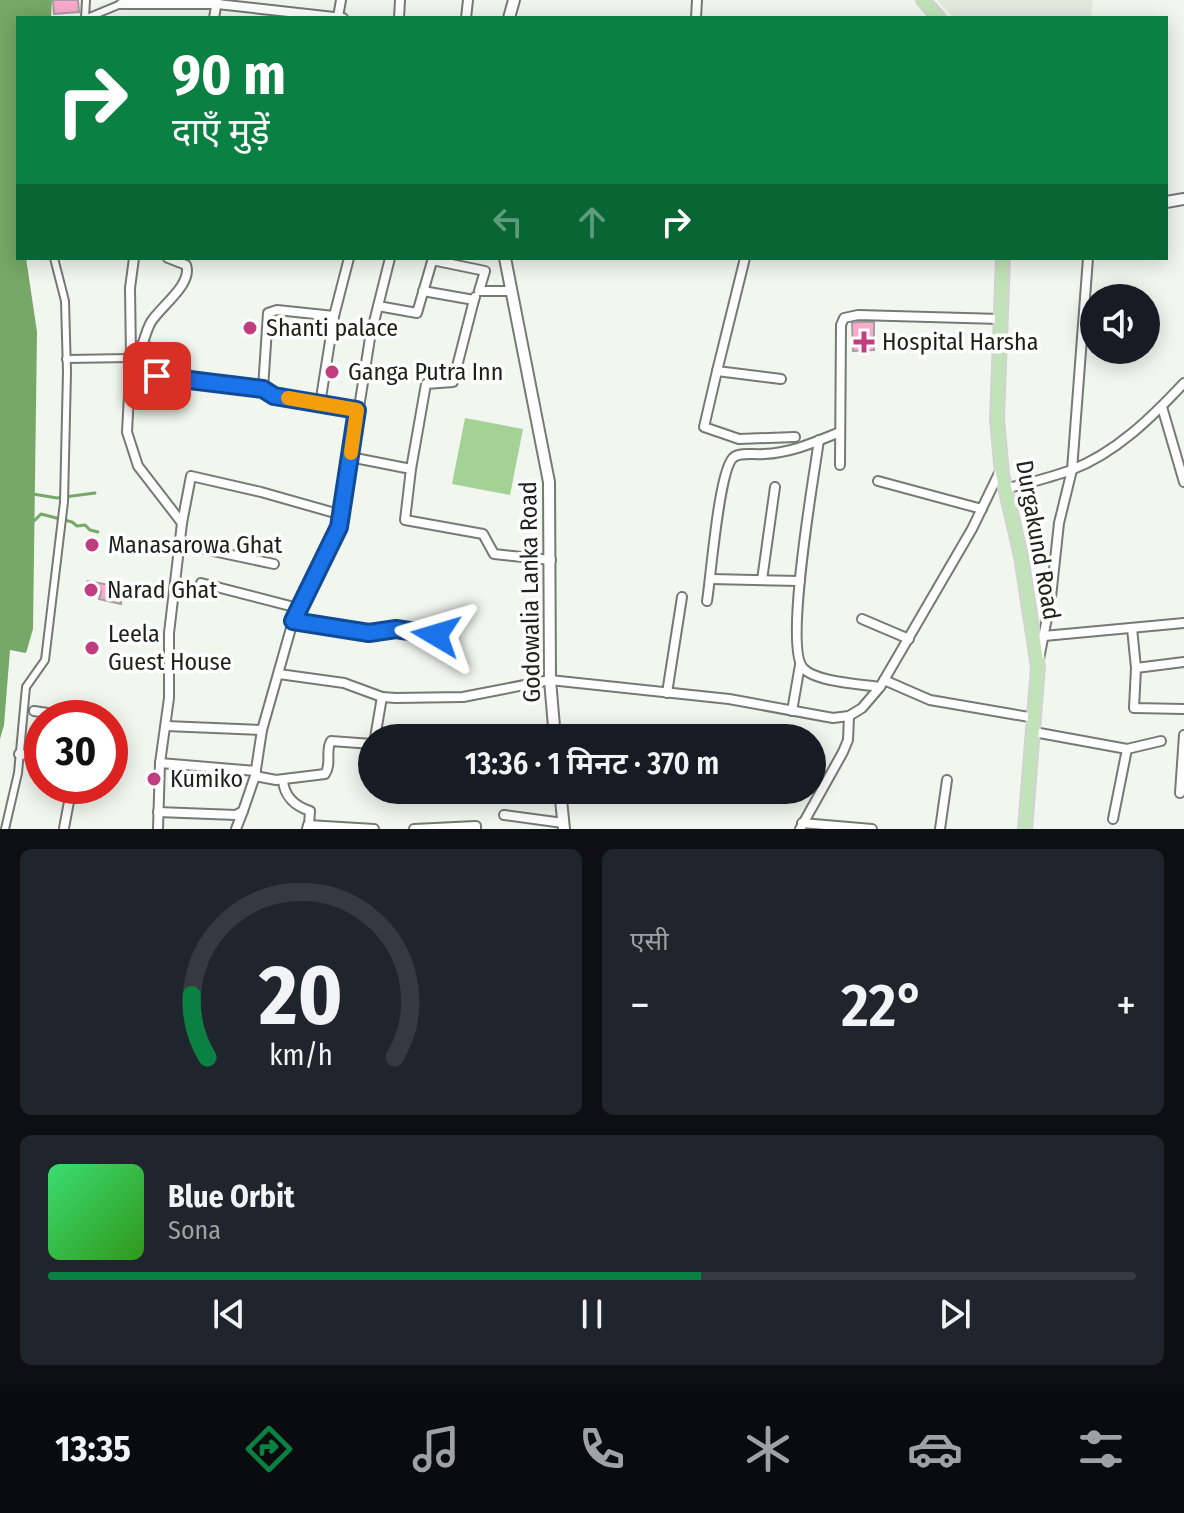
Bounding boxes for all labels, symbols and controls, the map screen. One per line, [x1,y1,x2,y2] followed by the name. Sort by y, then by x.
[172,42,286,109] text: 90 m
[40,48,144,152] icon: right
[172,110,270,154] text: दाएँ मुड़ें
[486,200,530,244] icon: left
[570,200,614,244] icon: ahead
[654,200,698,244] icon: right
[1080,284,1160,364] map controls
[1080,284,1160,364] button: sound
[266,314,398,342] place label: Shanti palace
[241,319,259,337] marker: Shanti palace
[882,328,1038,356] place label: Hospital Harsha
[853,331,875,353] marker: Hospital Harsha
[123,342,191,410] pin
[135,354,179,398] icon: arrive
[348,358,503,386] place label: Ganga Putra Inn
[323,363,341,381] marker: Ganga Putra Inn
[1010,458,1066,622] street label: Durgakund Road
[514,481,546,703] street label: Godowalia Lanka Road
[108,531,282,559] place label: Manasarowa Ghat
[83,536,101,554] marker: Manasarowa Ghat
[107,576,217,604] place label: Narad Ghat
[82,581,100,599] marker: Narad Ghat
[394,593,478,677] position arrow
[108,620,232,676] place label: Leela Guest House
[83,639,101,657] marker: Leela Guest House
[24,700,128,804] speed limit sign: 30
[465,746,719,782] text: 13:36 · 1 मिनट · 370 m
[170,765,243,793] place label: Kumiko
[145,770,163,788] marker: Kumiko
[630,926,669,957] text: एसी
[258,946,343,1046] text: 20
[841,970,925,1042] text: 22°
[630,979,650,1032] text: −
[1116,979,1136,1032] text: +
[269,1038,333,1073] text: km/h
[168,1179,294,1215] text: Blue Orbit
[168,1215,221,1246] text: Sona
[207,1292,251,1336] icon: previous
[570,1292,614,1336] icon: pause
[933,1292,977,1336] icon: next
[241,1421,297,1477] icon: directions
[408,1421,464,1477] icon: music
[574,1421,630,1477] icon: phone
[740,1421,796,1477] icon: climate
[907,1421,963,1477] icon: car
[1073,1421,1129,1477] icon: filters
[55,1427,131,1471] text: 13:35

